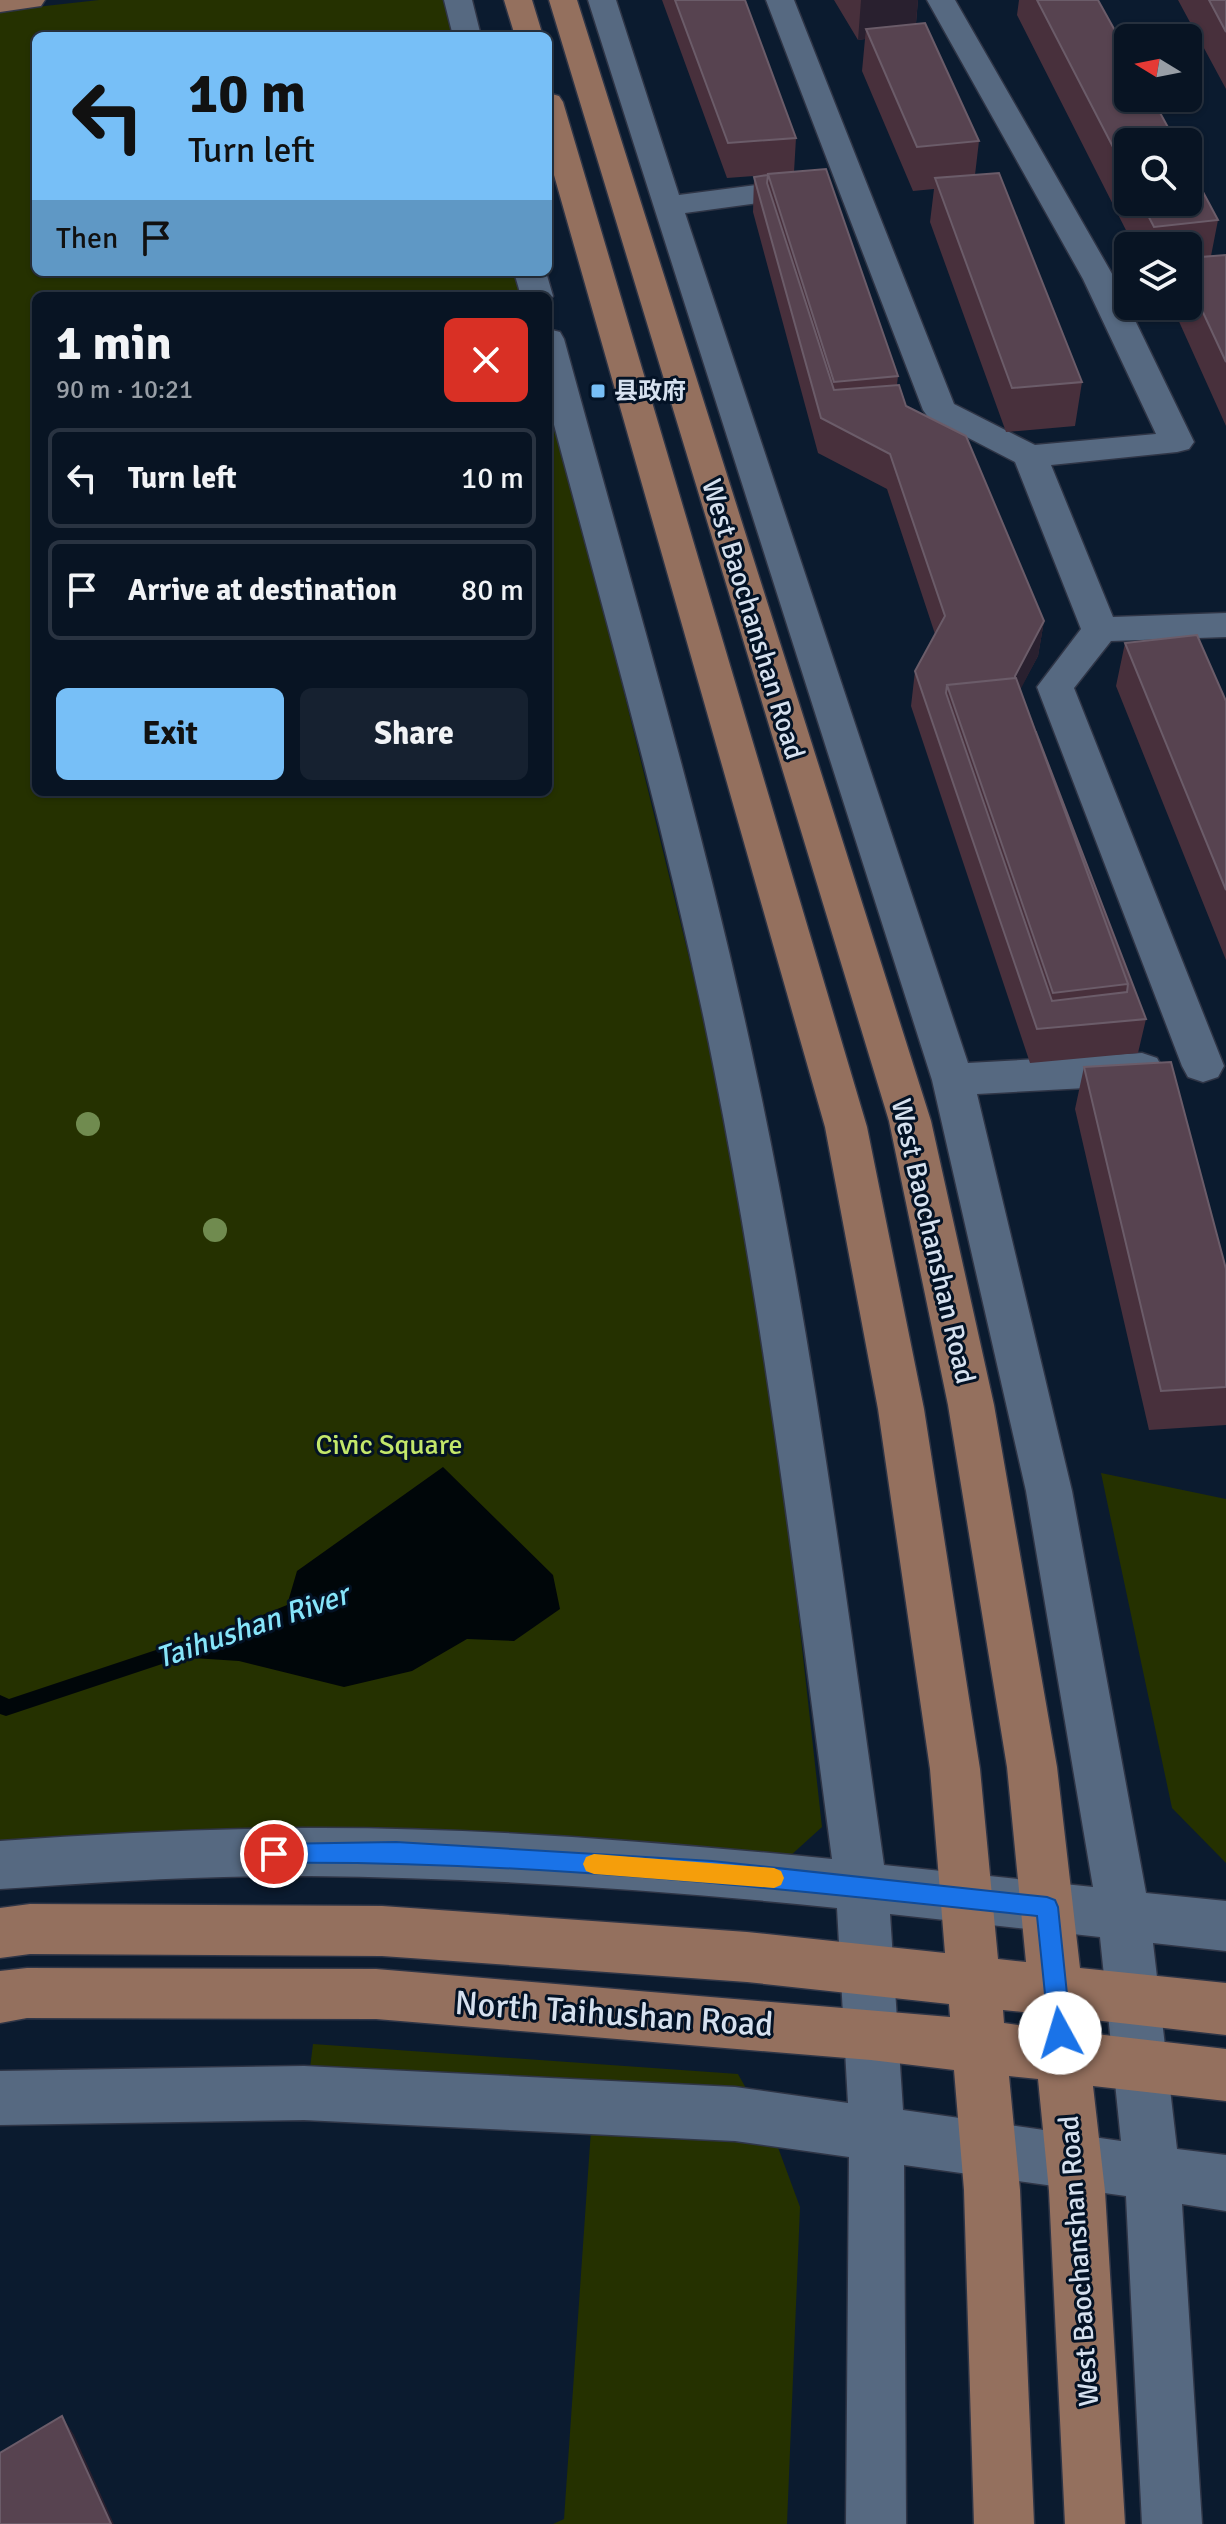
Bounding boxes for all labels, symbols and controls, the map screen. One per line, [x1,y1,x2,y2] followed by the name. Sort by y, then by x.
[1114,24,1202,112] north arrow
[1114,24,1202,320] map controls
[188,59,306,128] text: 10 m
[56,64,160,168] icon: left
[188,128,315,173] text: Turn left
[1114,128,1202,216] button: search
[134,216,178,260] icon: arrive
[56,220,118,257] text: Then
[1114,232,1202,320] button: layers
[56,314,172,373] text: 1 min
[444,318,528,402] button: close
[56,374,193,406] text: 90 m · 10:21
[614,376,686,406] place label: 县政府
[589,382,607,400] marker: 县政府
[60,456,104,500] icon: left
[128,460,237,497] text: Turn left
[461,460,524,497] text: 10 m
[694,475,812,764] street label: West Baochanshan Road
[60,568,104,612] icon: arrive
[128,572,397,609] text: Arrive at destination
[461,572,524,609] text: 80 m
[56,688,284,780] button: Exit
[300,688,528,780] button: Share
[884,1095,982,1387] street label: West Baochanshan Road
[315,1428,463,1462] park label: Civic Square
[151,1575,357,1677] water label: Taihushan River
[240,1820,308,1888] pin
[252,1832,296,1876] icon: arrive
[453,1982,775,2046] street label: North Taihushan Road
[1018,1991,1102,2075] position arrow
[1052,2114,1106,2408] street label: West Baochanshan Road

